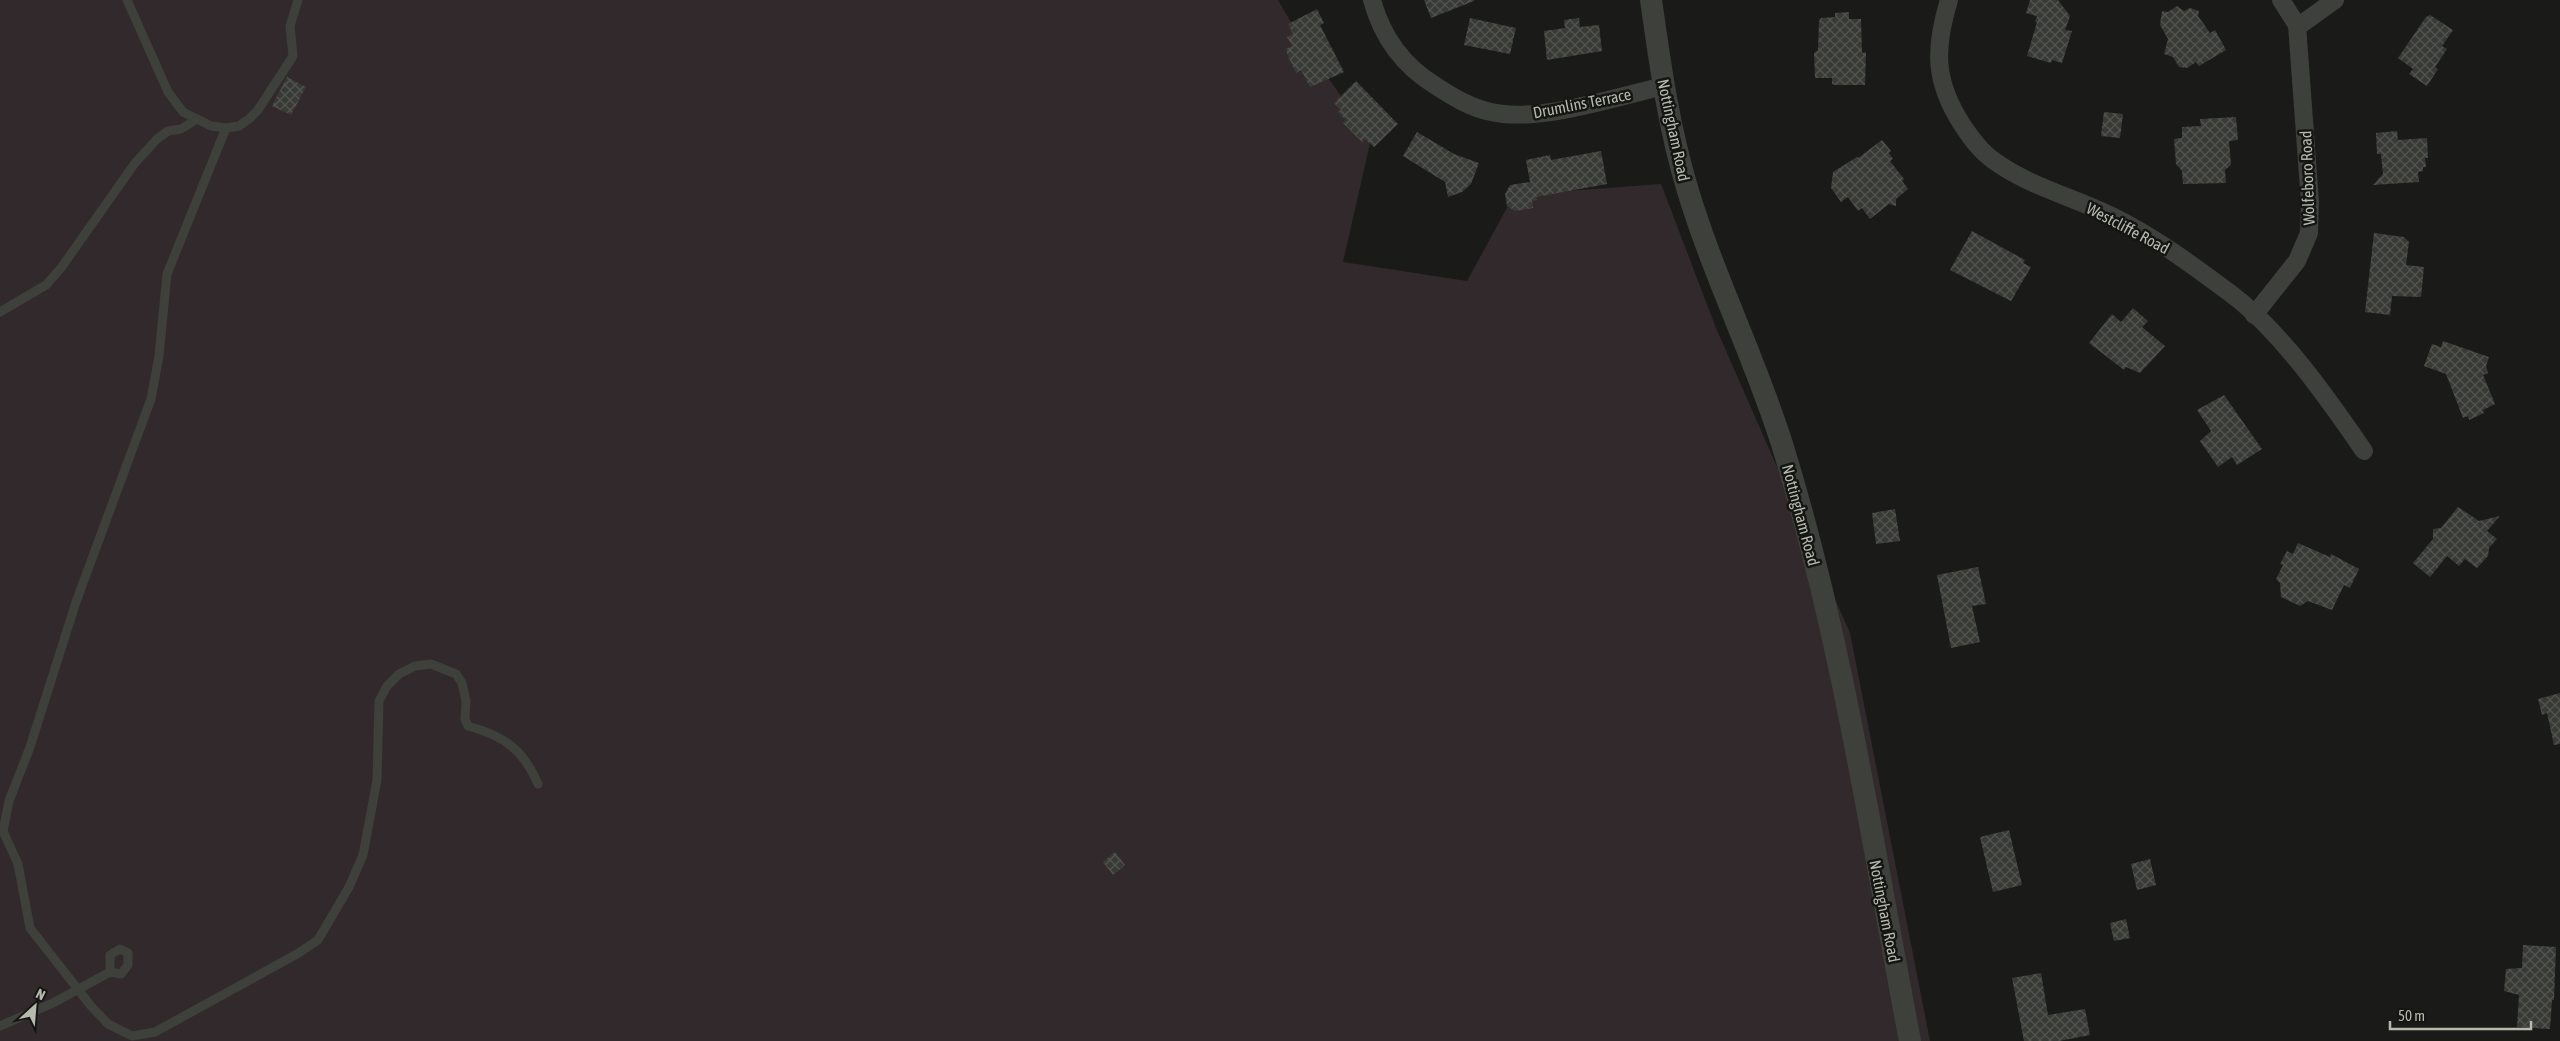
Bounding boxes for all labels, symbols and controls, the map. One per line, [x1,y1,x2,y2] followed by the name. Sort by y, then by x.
[1653,77,1694,183] street label: Nottingham Road
[1531,85,1633,121] street label: Drumlins Terrace
[2296,130,2318,226] street label: Wolfeboro Road
[2084,199,2172,257] street label: Westcliffe Road
[1778,462,1823,568] street label: Nottingham Road
[1865,858,1904,964] street label: Nottingham Road
[10,981,60,1031] north arrow
[33,985,48,1003] text: N
[2390,998,2531,1030] scale bar
[2398,1007,2425,1024] text: 50 m

